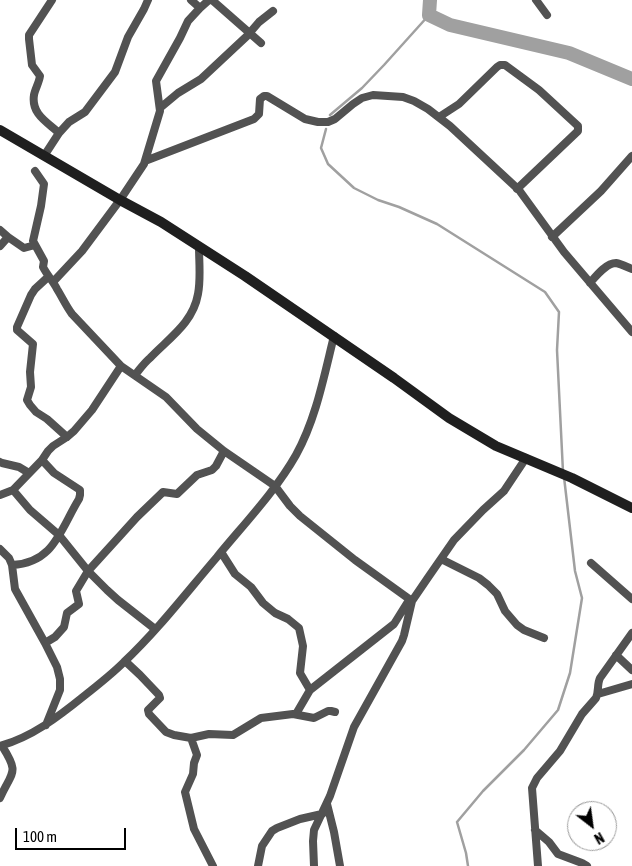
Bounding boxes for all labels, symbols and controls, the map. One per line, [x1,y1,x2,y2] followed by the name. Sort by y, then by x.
[567,801,617,851] north arrow
[18,818,129,850] scale bar
[23,828,57,845] text: 100 m
[591,829,607,847] text: N

